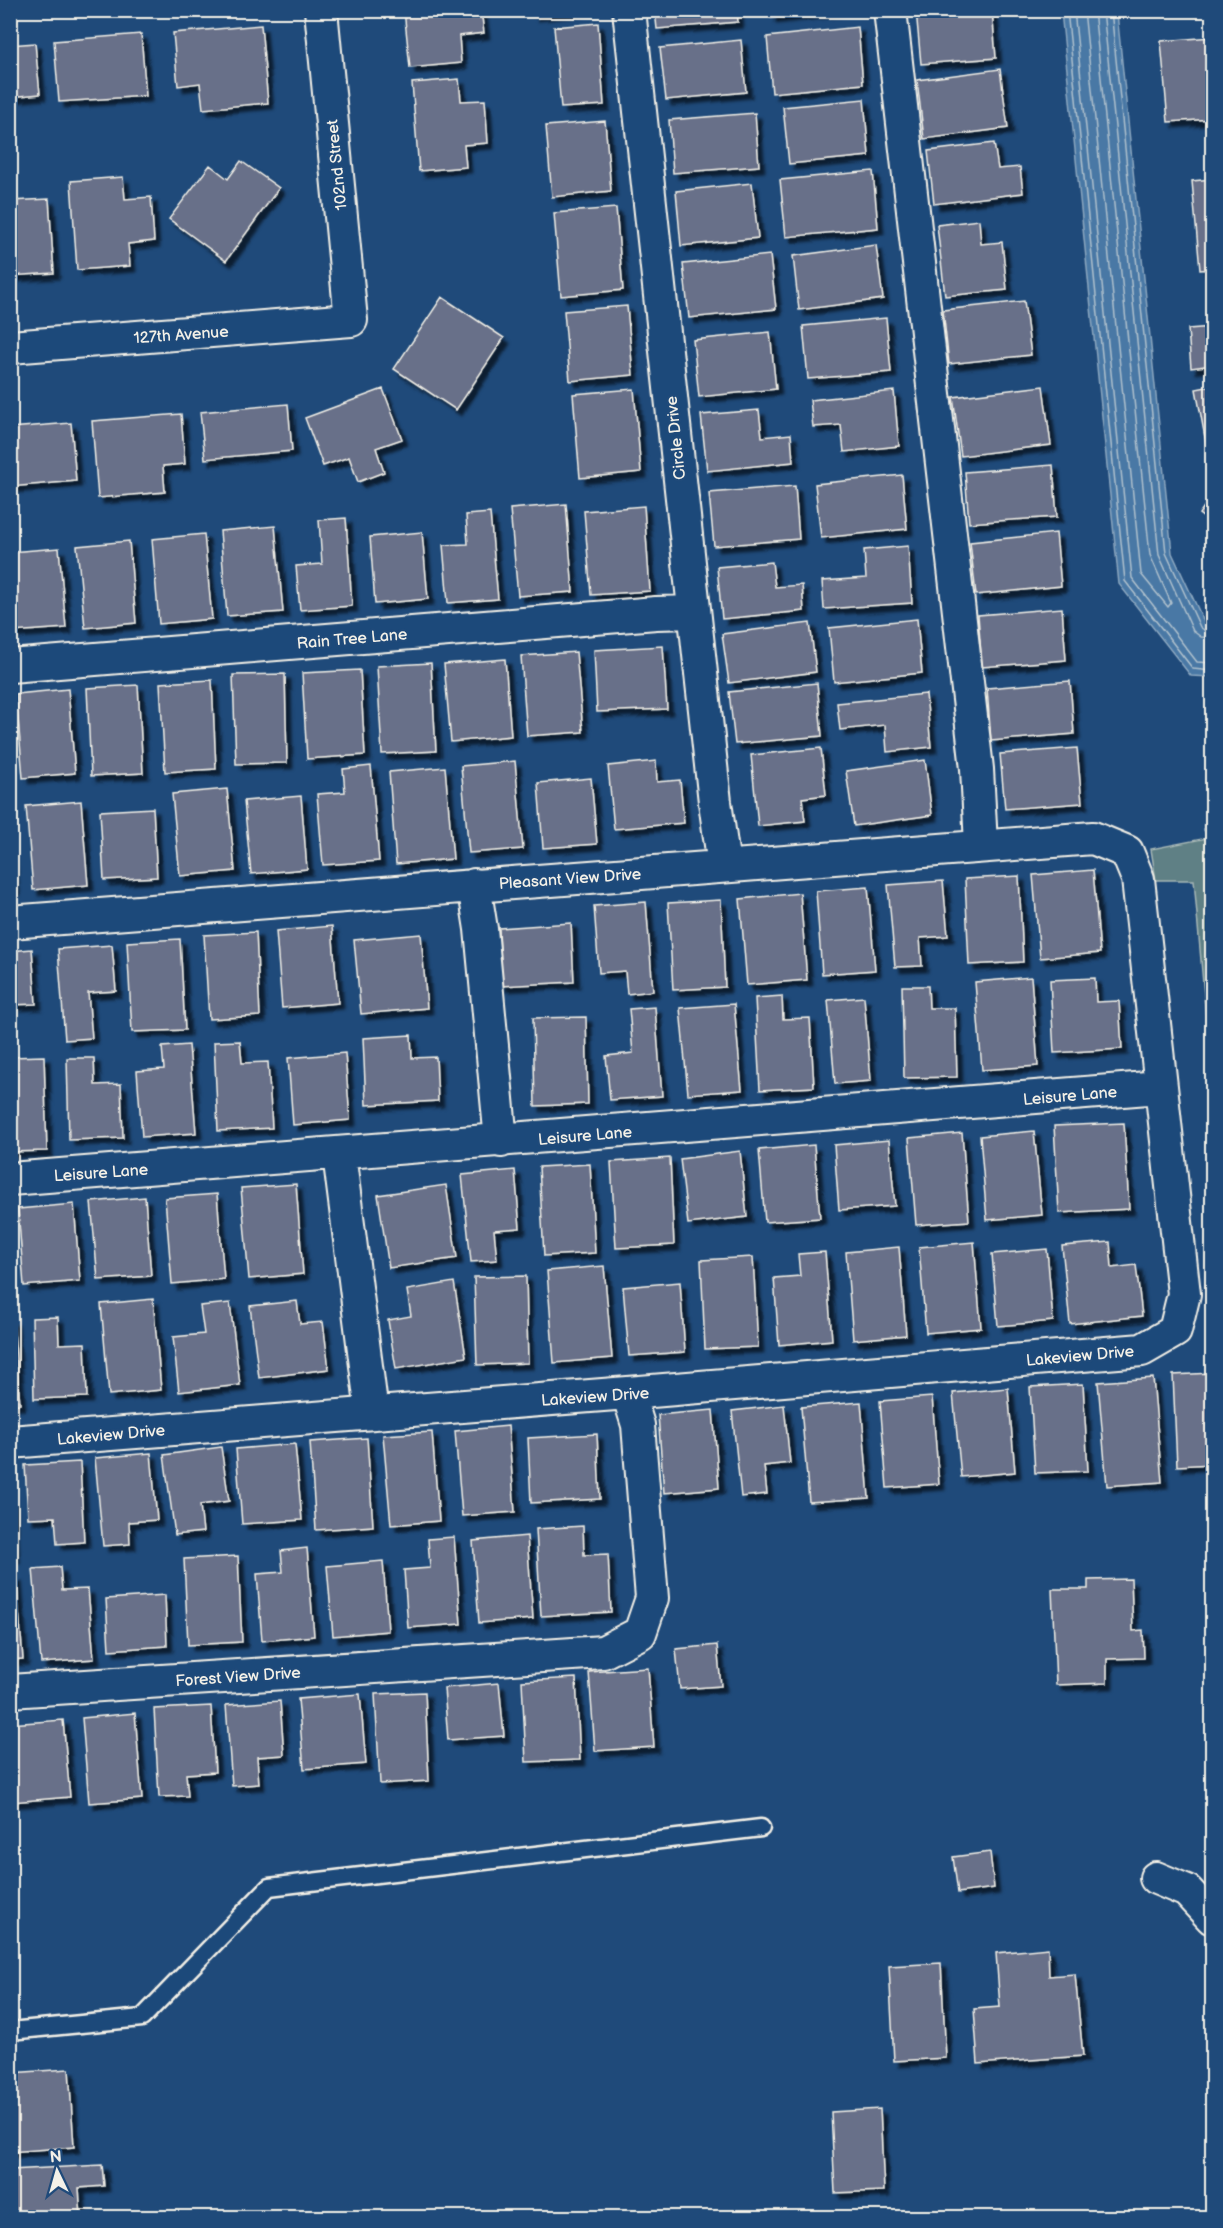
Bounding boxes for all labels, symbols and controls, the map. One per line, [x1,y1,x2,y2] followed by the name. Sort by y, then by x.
[323,118,352,211] street label: 102nd Street
[133,323,230,348] street label: 127th Avenue
[663,395,690,481] street label: Circle Drive
[296,625,409,654] street label: Rain Tree Lane
[498,865,642,894] street label: Pleasant View Drive
[1022,1083,1118,1110] street label: Leisure Lane
[537,1123,633,1150] street label: Leisure Lane
[53,1161,149,1186] street label: Leisure Lane
[1025,1342,1135,1371] street label: Lakeview Drive
[540,1384,650,1411] street label: Lakeview Drive
[56,1421,166,1450] street label: Lakeview Drive
[175,1664,302,1691] street label: Forest View Drive
[27,2141,87,2201] north arrow
[49,2148,63,2168] text: N

